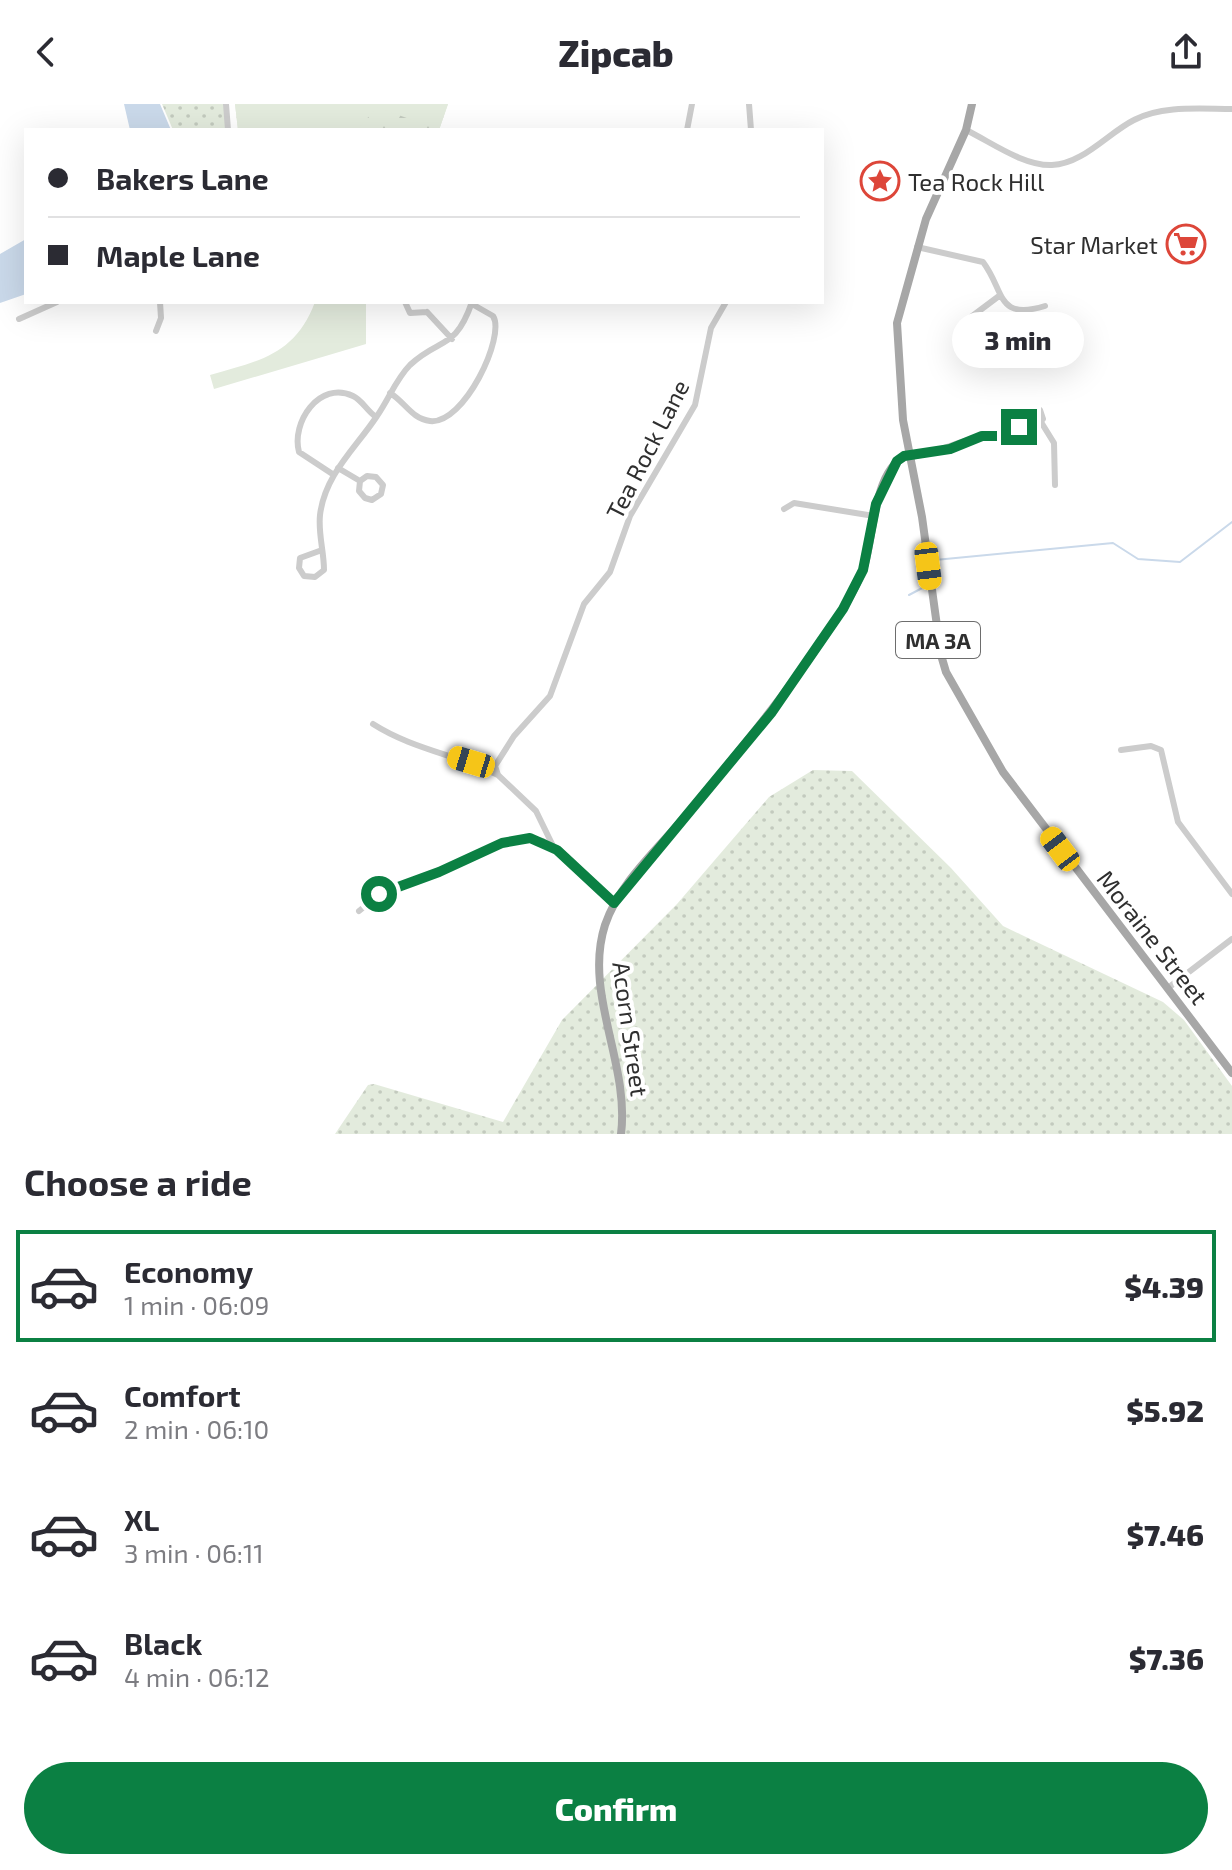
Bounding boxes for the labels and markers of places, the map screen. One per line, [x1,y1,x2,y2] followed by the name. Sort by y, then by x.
[859,160,901,202] place icon: Tea Rock Hill
[908,167,1044,196] place label: Tea Rock Hill
[1165,223,1207,265] supermarket icon: Star Market
[1030,230,1158,259] place label: Star Market

